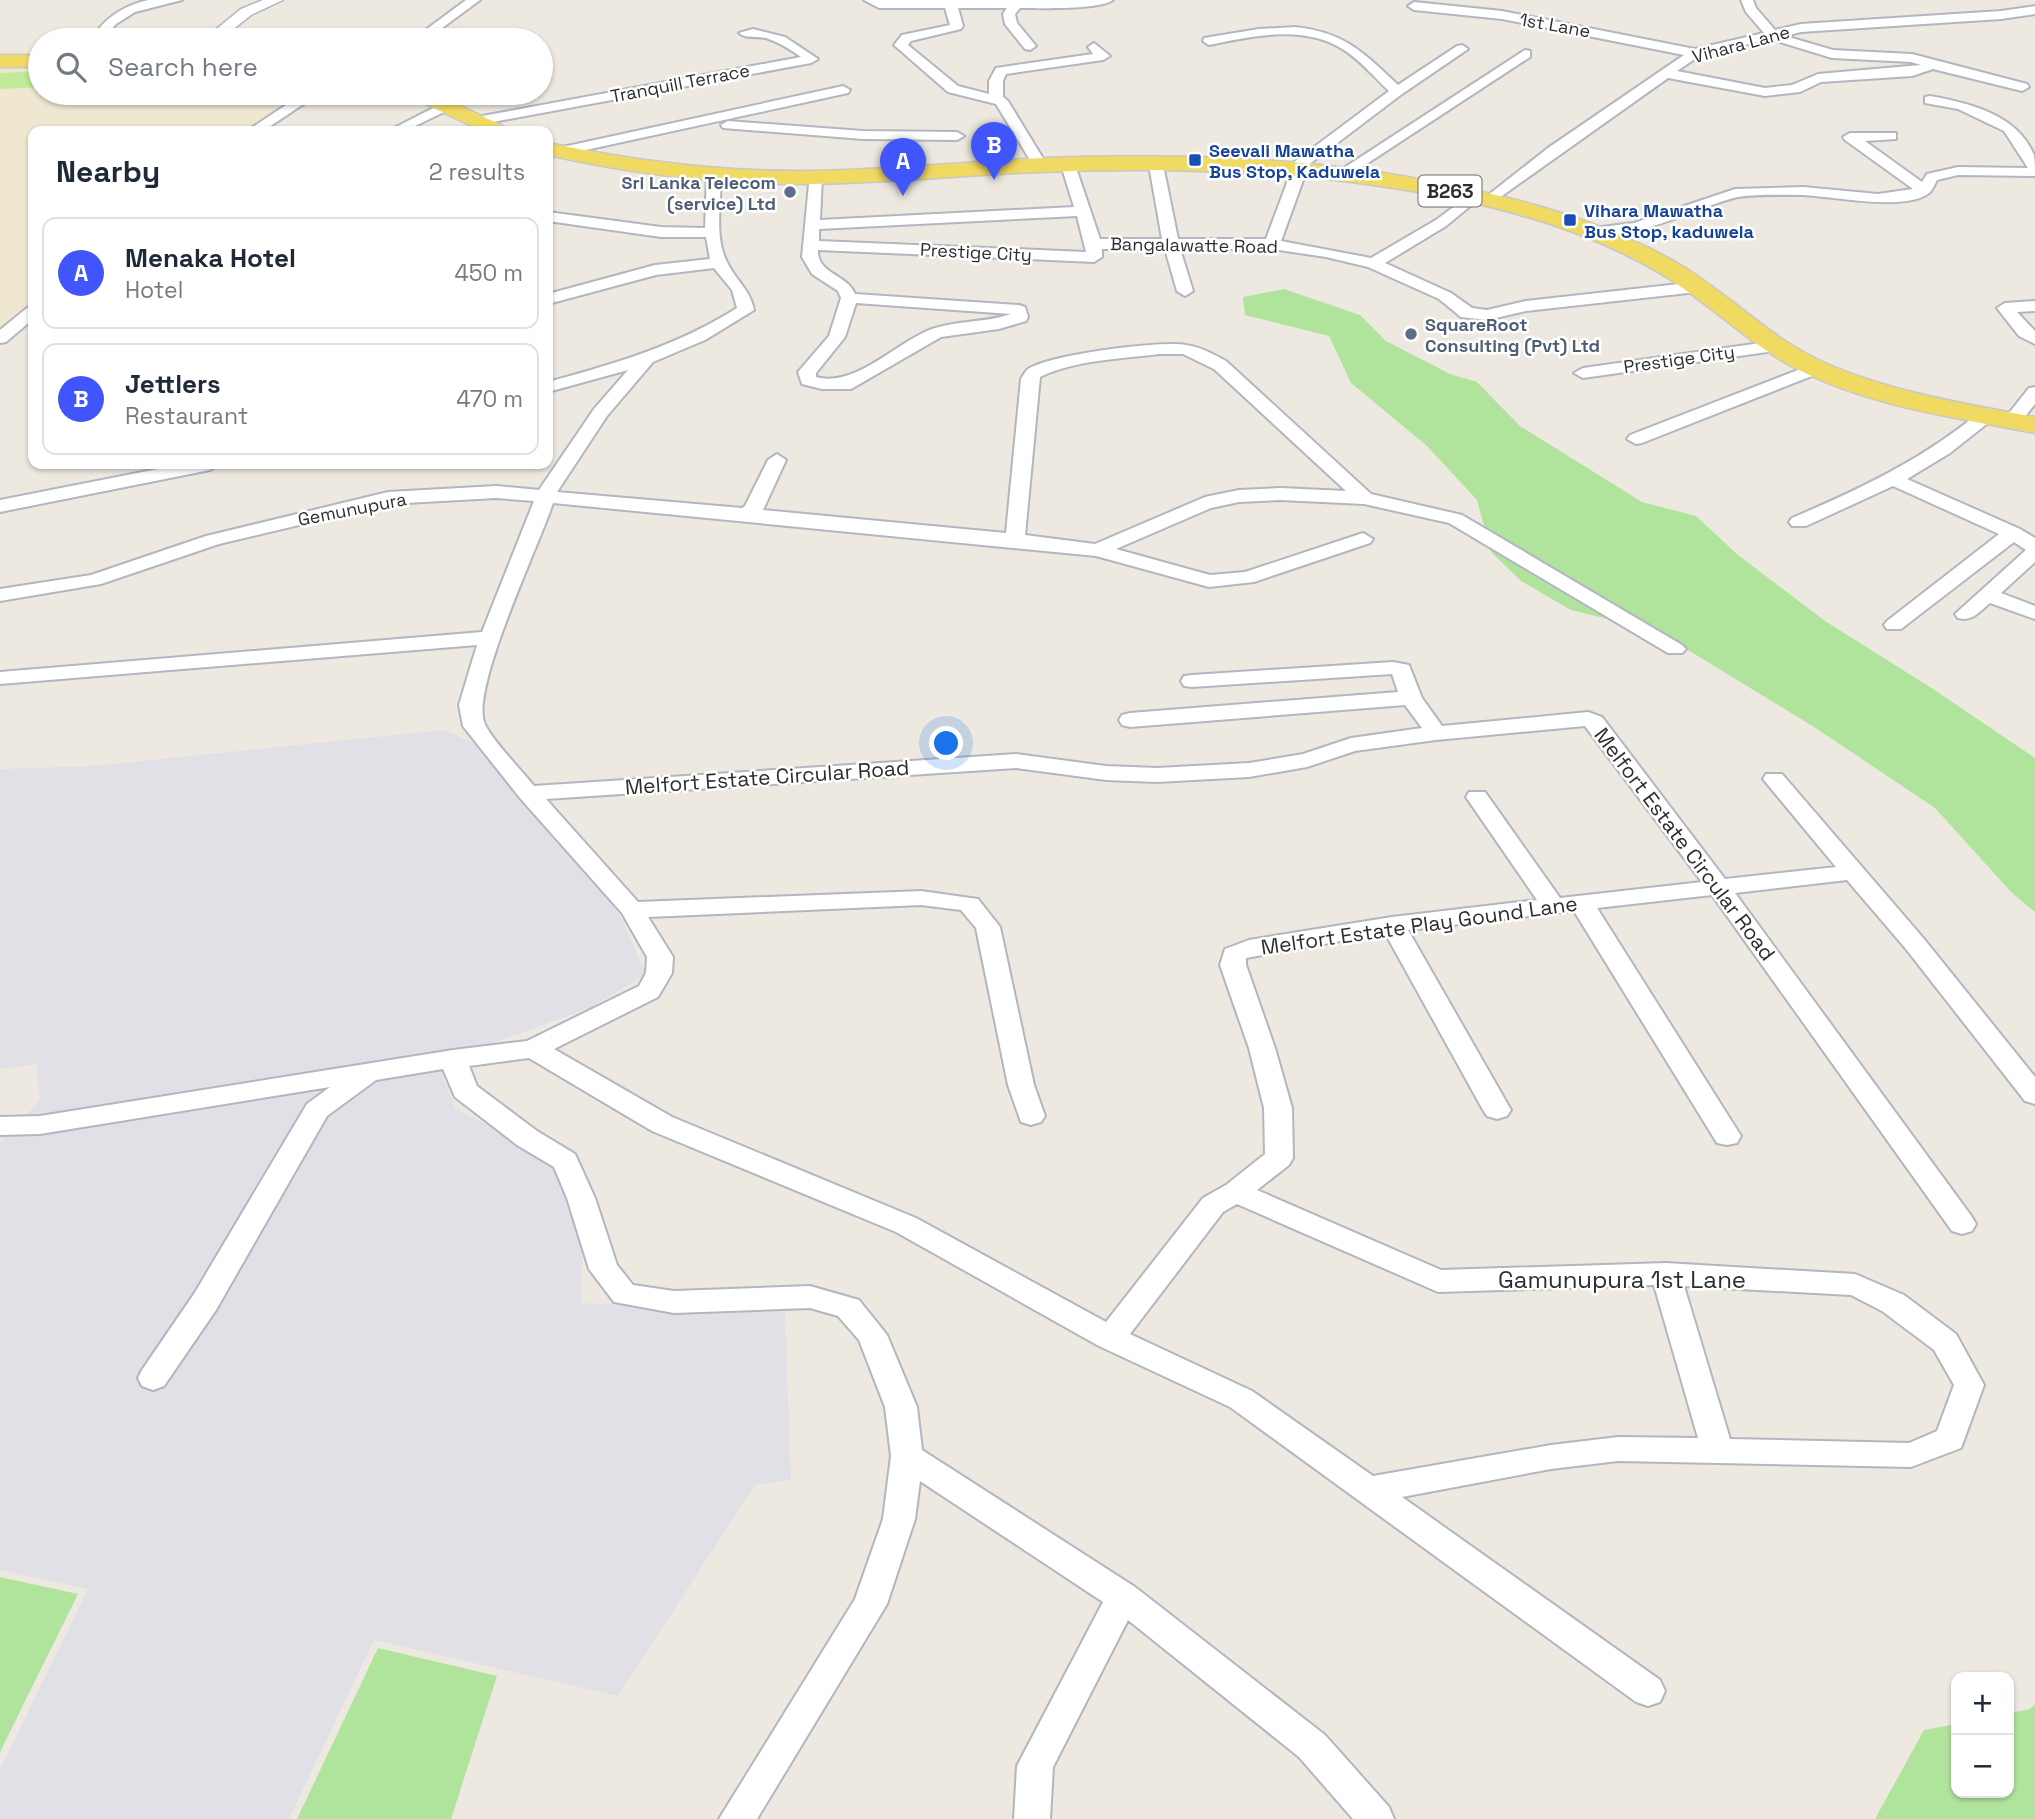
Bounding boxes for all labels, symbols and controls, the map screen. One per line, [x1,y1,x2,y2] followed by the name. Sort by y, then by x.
[1518,7,1592,43] street label: 1st Lane
[1690,20,1792,68] street label: Vihara Lane
[28,28,553,105] search box
[52,48,90,86] icon: search
[108,50,258,84] text: Search here
[608,58,752,108] street label: Tranquill Terrace
[971,122,1017,180] pin: B
[880,138,926,196] pin: A
[1209,139,1381,183] place label: Seevali Mawatha Bus Stop, Kaduwela
[56,152,160,191] text: Nearby
[1187,152,1203,168] marker: Seevali Mawatha Bus Stop, Kaduwela
[429,157,525,187] text: 2 results
[622,171,776,215] place label: Sri Lanka Telecom (service) Ltd
[1418,176,1482,206] road number: B263
[782,184,798,200] marker: Sri Lanka Telecom (service) Ltd
[1584,199,1755,243] place label: Vihara Mawatha Bus Stop, kaduwela
[1562,212,1578,228] marker: Vihara Mawatha Bus Stop, kaduwela
[1110,232,1278,258] street label: Bangalawatte Road
[919,238,1033,266] street label: Prestige City
[125,241,296,275] text: Menaka Hotel
[74,258,88,288] text: A
[454,258,523,288] text: 450 m
[125,275,183,305] text: Hotel
[1425,313,1600,357] place label: SquareRoot Consulting (Pvt) Ltd
[1403,326,1419,342] marker: SquareRoot Consulting (Pvt) Ltd
[1622,340,1736,378] street label: Prestige City
[125,367,221,401] text: Jettlers
[73,384,89,414] text: B
[456,384,523,414] text: 470 m
[125,401,248,431] text: Restaurant
[296,487,408,531] street label: Gemunupura
[1588,722,1782,966] street label: Melfort Estate Circular Road
[929,726,963,760] your location
[624,754,910,800] street label: Melfort Estate Circular Road
[1259,889,1579,961] street label: Melfort Estate Play Gound Lane
[1498,1264,1746,1295] street label: Gamunupura 1st Lane
[1951,1672,2014,1798] map controls
[1951,1672,2014,1735] button: +
[1951,1735,2014,1798] button: −

